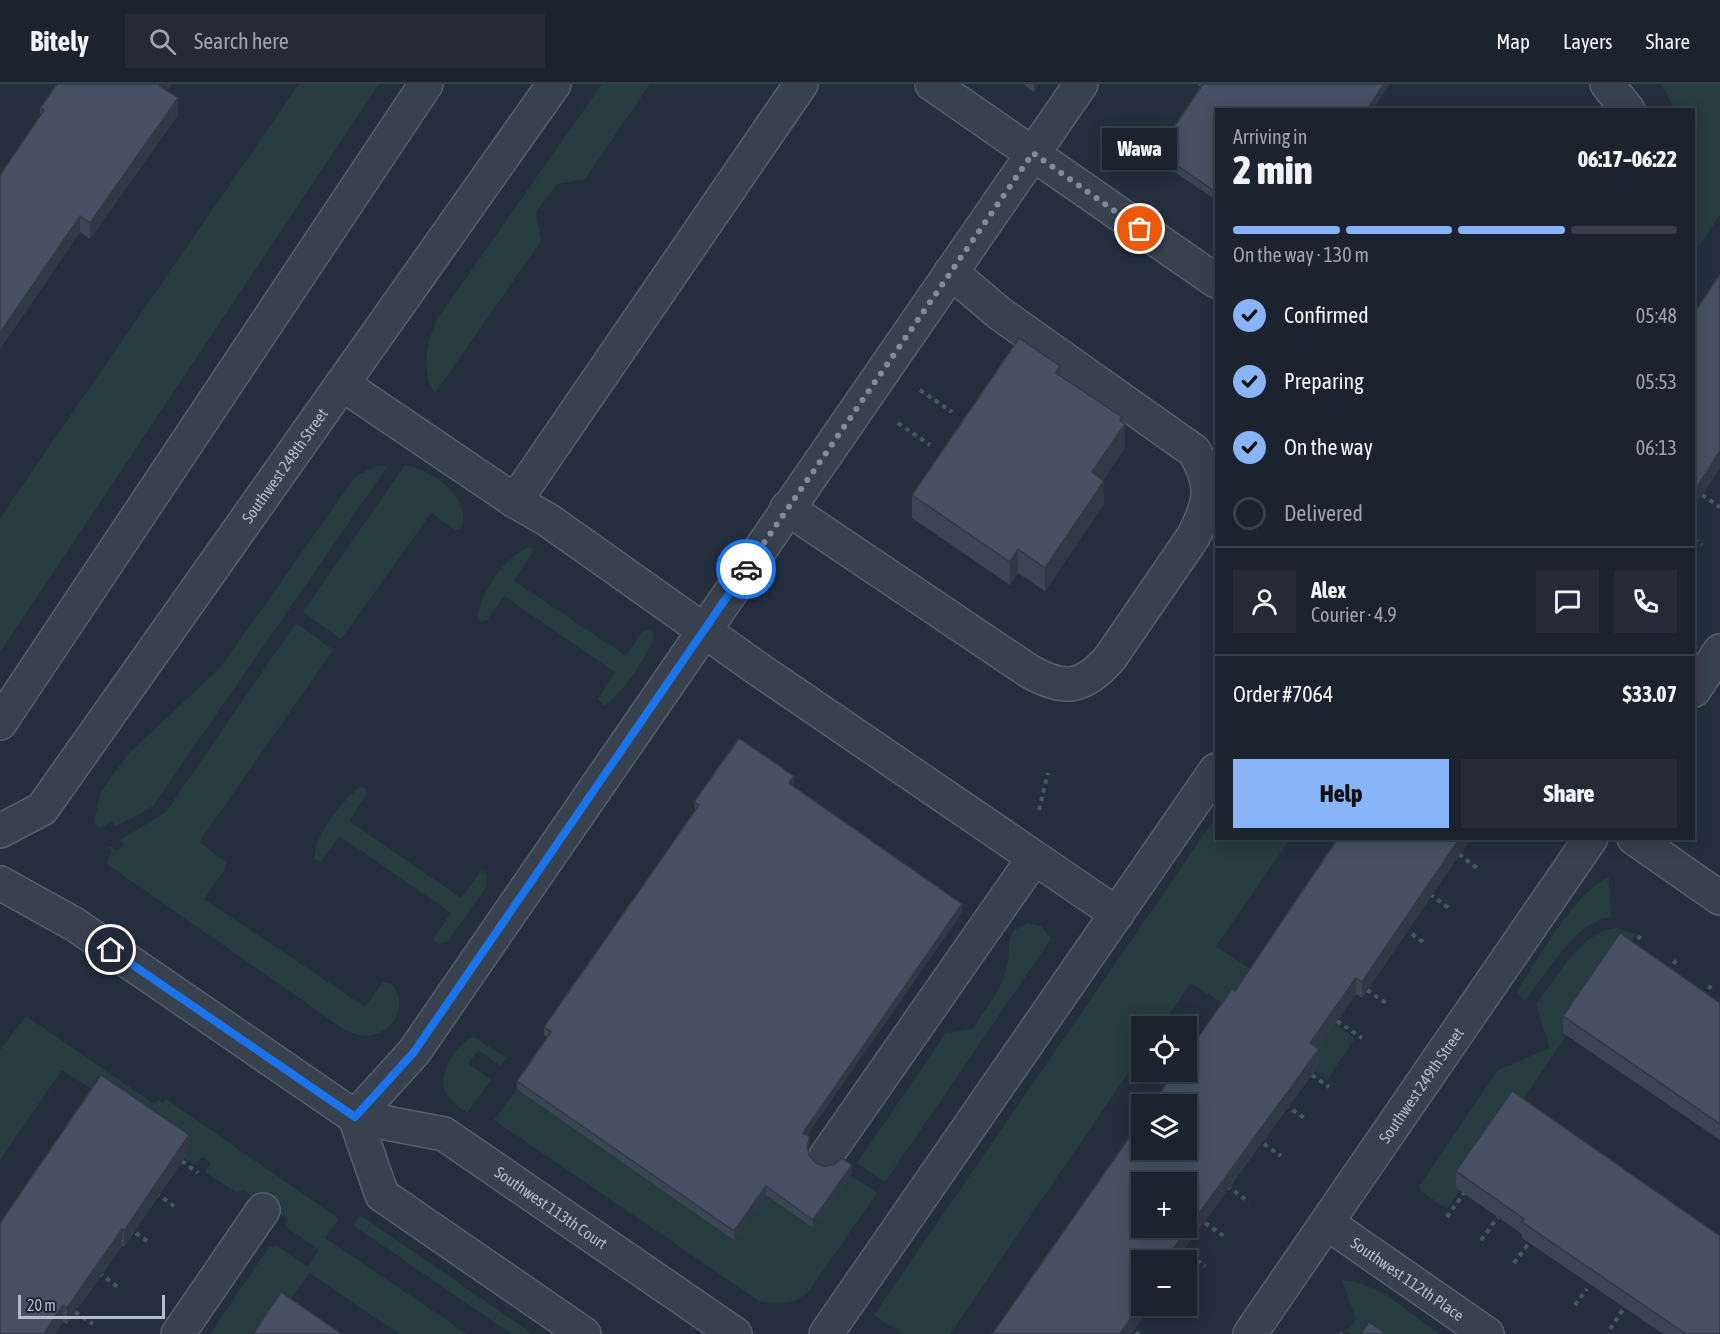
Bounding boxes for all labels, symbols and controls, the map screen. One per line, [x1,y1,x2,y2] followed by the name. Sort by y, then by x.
[125,14,545,68] search box
[30,25,89,57] text: Bitely
[146,25,179,58] icon: search
[194,28,289,54] text: Search here
[1496,29,1530,53] text: Map
[1563,29,1613,53] text: Layers
[1646,29,1690,53] text: Share
[1233,125,1307,148] text: Arriving in
[1102,127,1178,169] callout: Wawa
[1117,137,1162,160] text: Wawa
[1578,146,1677,172] text: 06:17–06:22
[1233,148,1313,192] text: 2 min
[1114,203,1165,254] pin
[1123,212,1156,245] icon: bag
[1233,243,1369,266] text: On the way · 130 m
[1233,299,1266,332] icon: check
[1284,302,1369,328] text: Confirmed
[1636,304,1677,327] text: 05:48
[1233,365,1266,398] icon: check
[1284,368,1364,394] text: Preparing
[1636,370,1677,393] text: 05:53
[238,404,331,526] street label: Southwest 248th Street
[1233,431,1266,464] icon: check
[1284,434,1373,460] text: On the way
[1636,436,1677,459] text: 06:13
[1284,500,1363,526] text: Delivered
[716,539,776,599] courier
[730,553,763,586] icon: car
[1233,570,1296,633] button: person
[1536,570,1599,633] button: chat
[1614,570,1677,633] button: phone
[1311,577,1346,603] text: Alex
[1311,603,1397,626] text: Courier · 4.9
[1233,681,1333,707] text: Order #7064
[1622,681,1677,707] text: $33.07
[1233,759,1449,828] button: Help
[1461,759,1677,828] button: Share
[85,924,136,975] pin
[94,933,127,966] icon: home
[1131,1016,1197,1316] map controls
[1131,1016,1197,1082] button: locate
[1375,1024,1467,1146] street label: Southwest 249th Street
[1131,1094,1197,1160] button: layers
[491,1163,611,1253] street label: Southwest 113th Court
[1131,1172,1197,1238] button: +
[1348,1233,1467,1324] street label: Southwest 112th Place
[1131,1250,1197,1316] button: −
[18,1292,165,1320] scale bar
[27,1296,56,1314] text: 20 m

